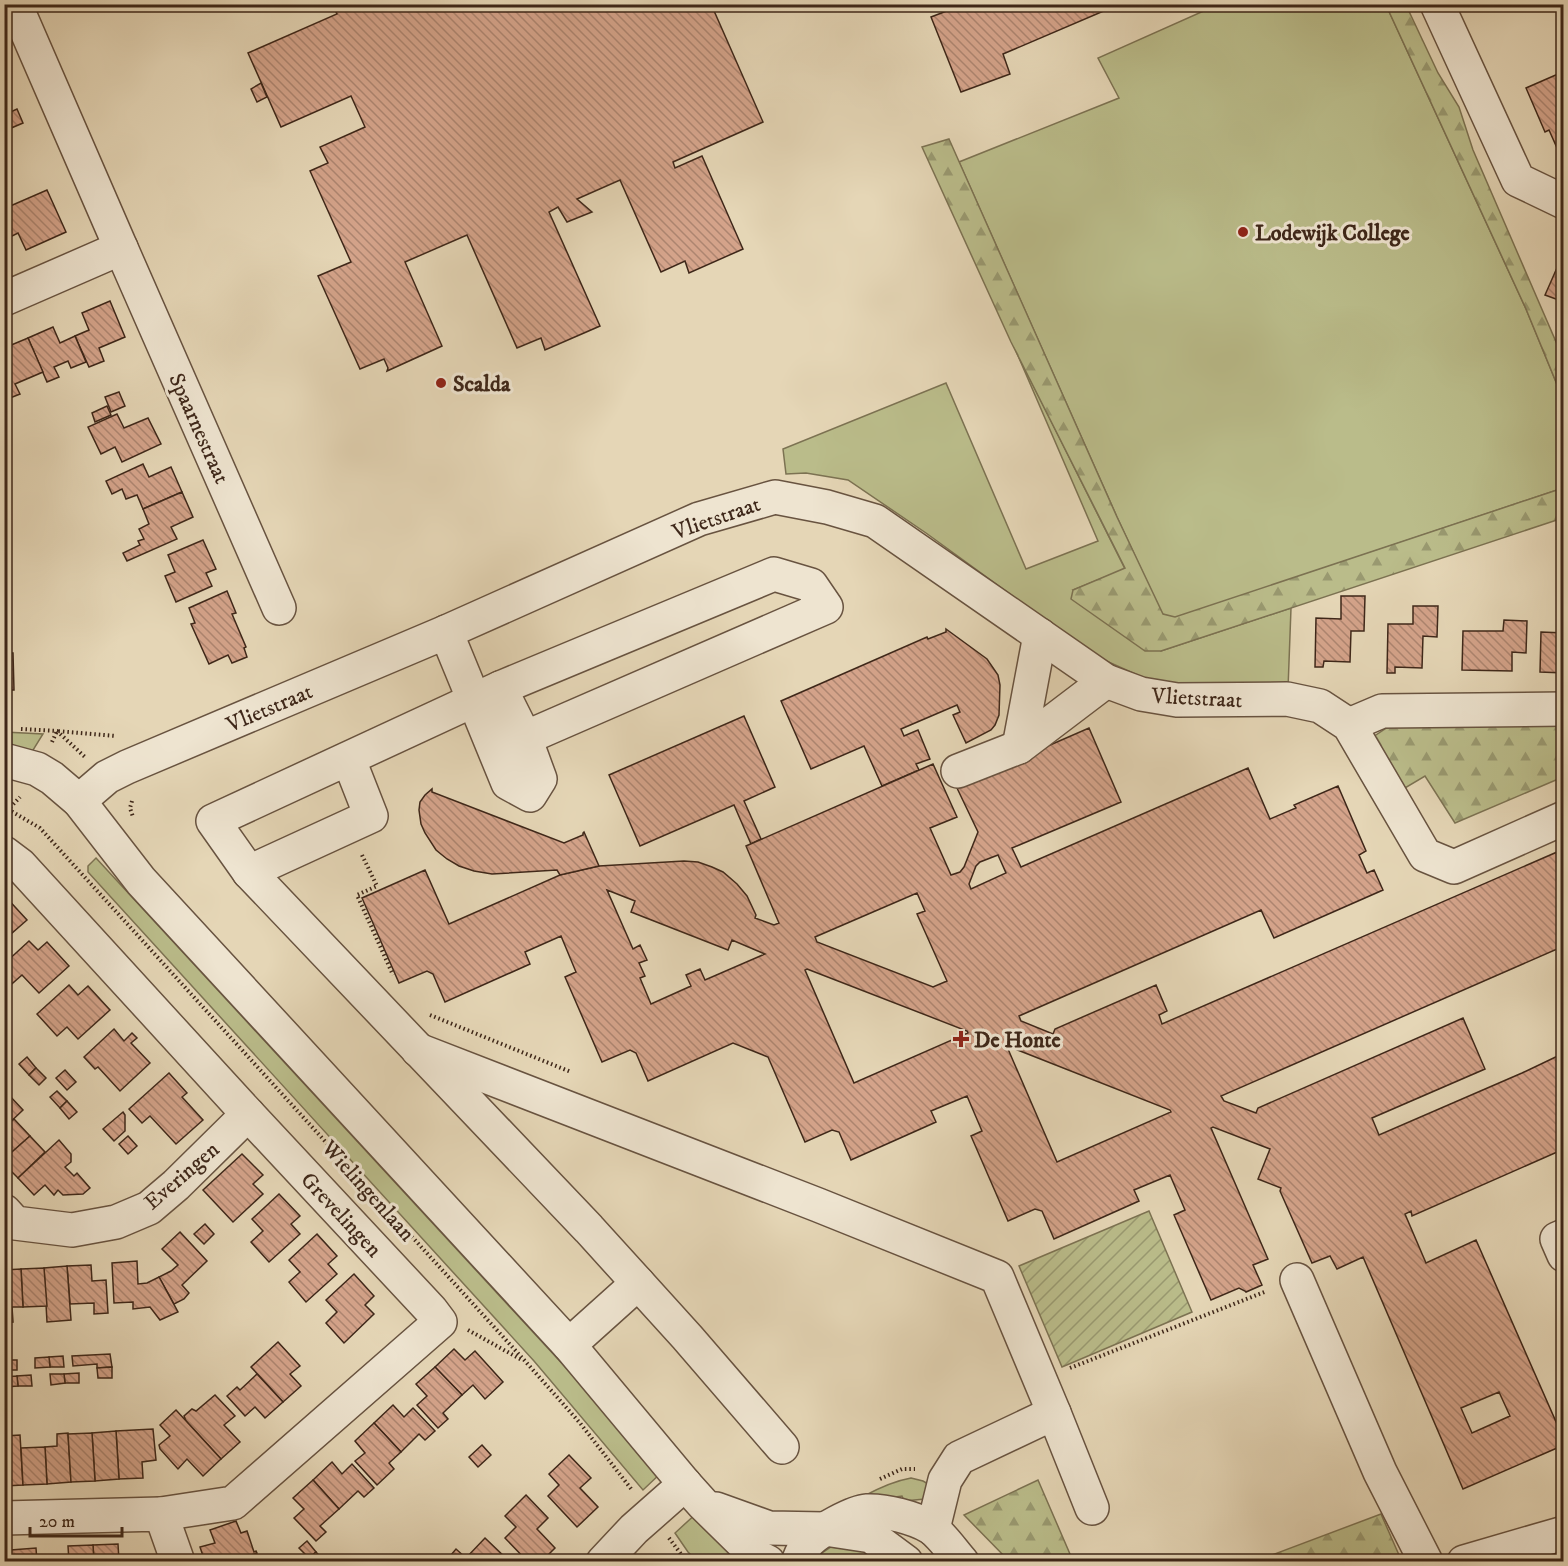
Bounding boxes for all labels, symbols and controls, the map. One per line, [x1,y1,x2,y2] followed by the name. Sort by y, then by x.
[1255,220,1410,248] place label: Lodewijk College
[1236,225,1250,239] marker: Lodewijk College
[162,369,235,488] street label: Spaarnestraat
[453,371,511,398] place label: Scalda
[434,376,448,390] marker: Scalda
[668,491,764,546] street label: Vlietstraat
[221,678,317,739] street label: Vlietstraat
[1150,683,1243,714] street label: Vlietstraat
[974,1027,1061,1054] place label: De Honte
[952,1030,970,1048] marker: De Honte
[315,1134,421,1248] street label: Wielingenlaan
[139,1136,225,1216] street label: Everingen
[295,1167,387,1264] street label: Grevelingen
[30,1500,122,1538] scale bar
[39,1511,75,1533] text: 20 m

